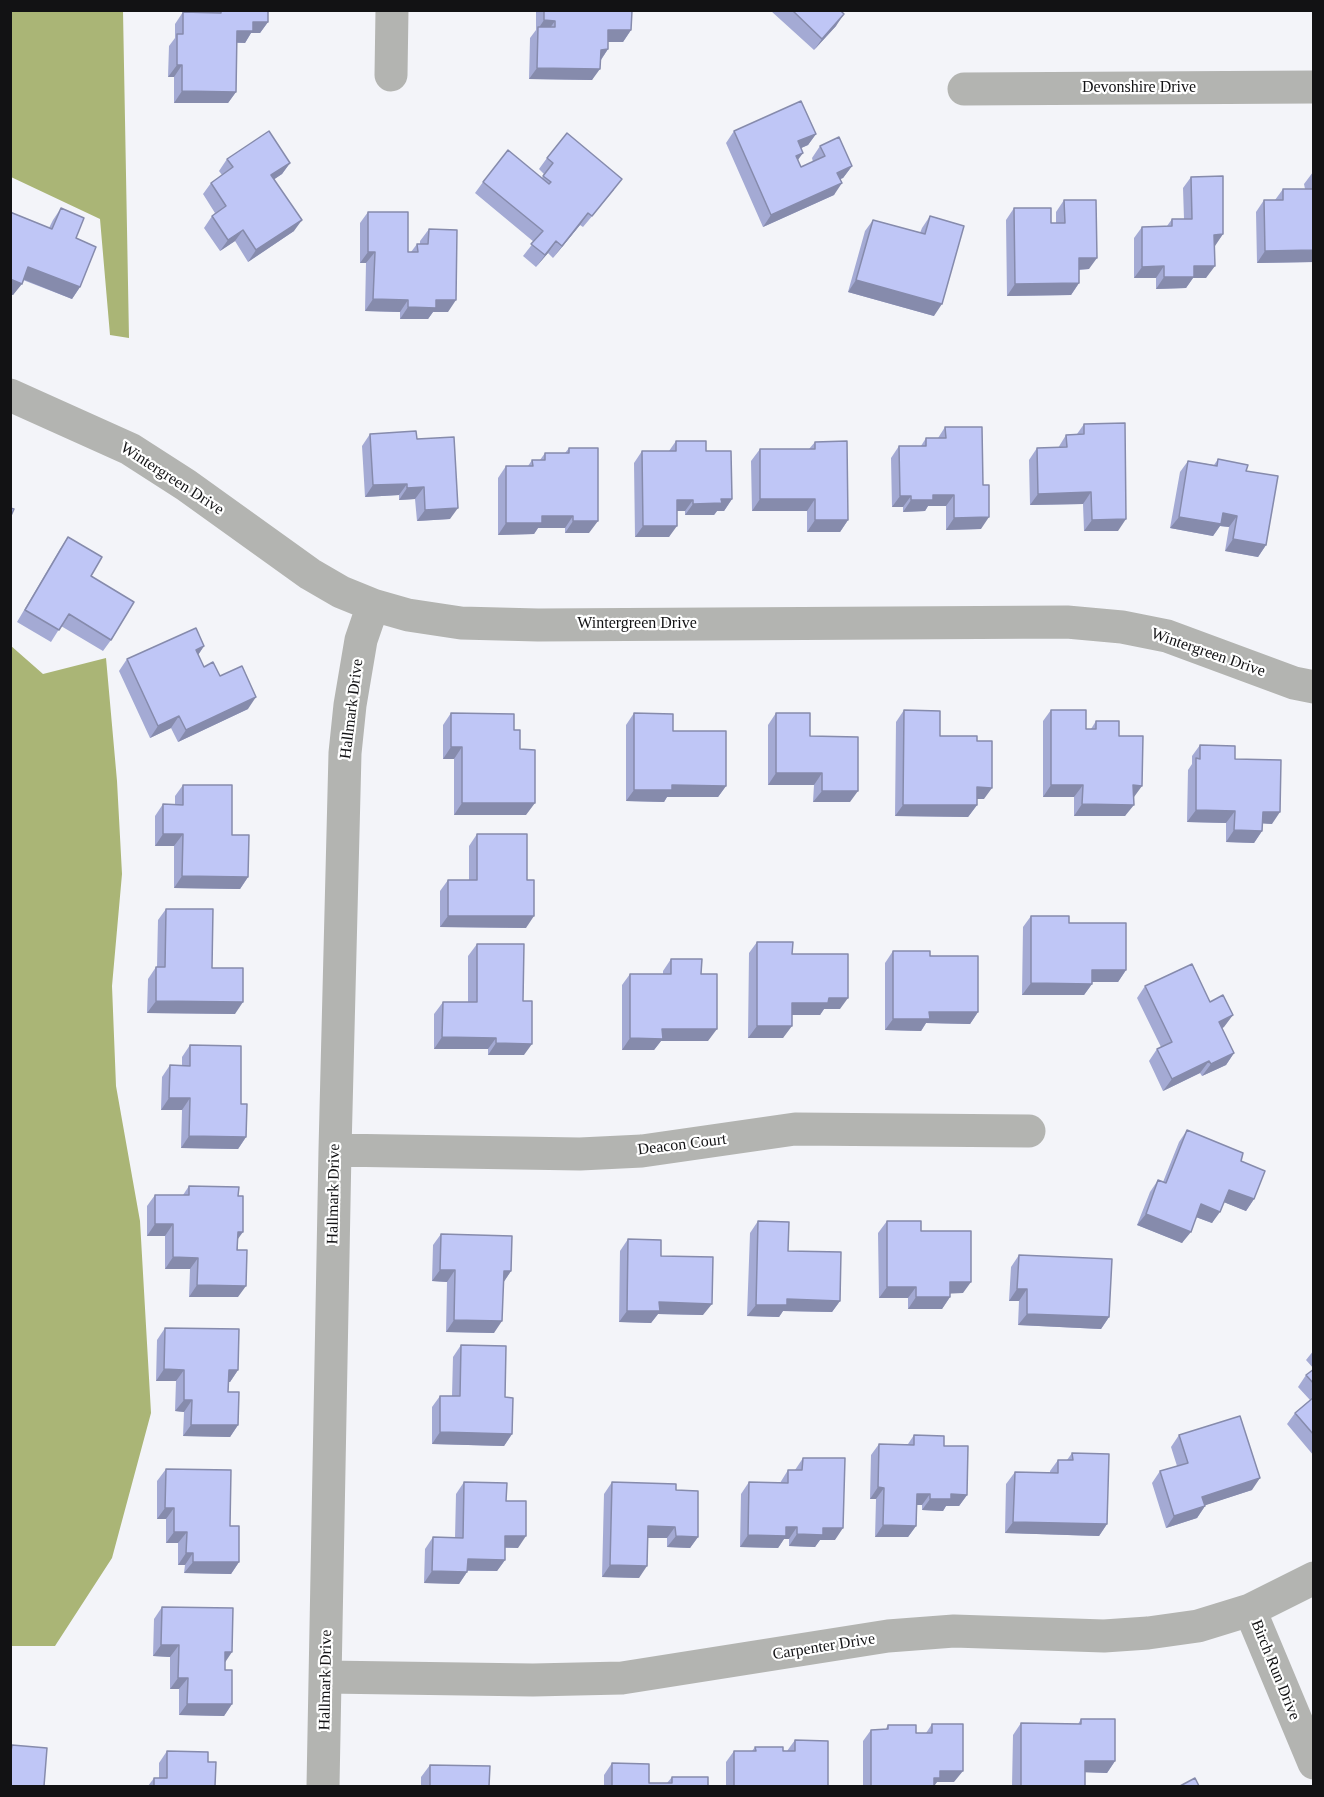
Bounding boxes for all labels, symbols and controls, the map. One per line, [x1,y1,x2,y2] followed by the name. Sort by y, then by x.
[1082,78,1196,98] street label: Devonshire Drive
[117,438,227,520] street label: Wintergreen Drive
[577,614,697,634] street label: Wintergreen Drive
[1148,624,1268,682] street label: Wintergreen Drive
[336,658,368,760] street label: Hallmark Drive
[637,1130,727,1160] street label: Deacon Court
[324,1143,344,1245] street label: Hallmark Drive
[1246,1617,1304,1723] street label: Birch Run Drive
[316,1629,336,1731] street label: Hallmark Drive
[771,1629,877,1665] street label: Carpenter Drive

